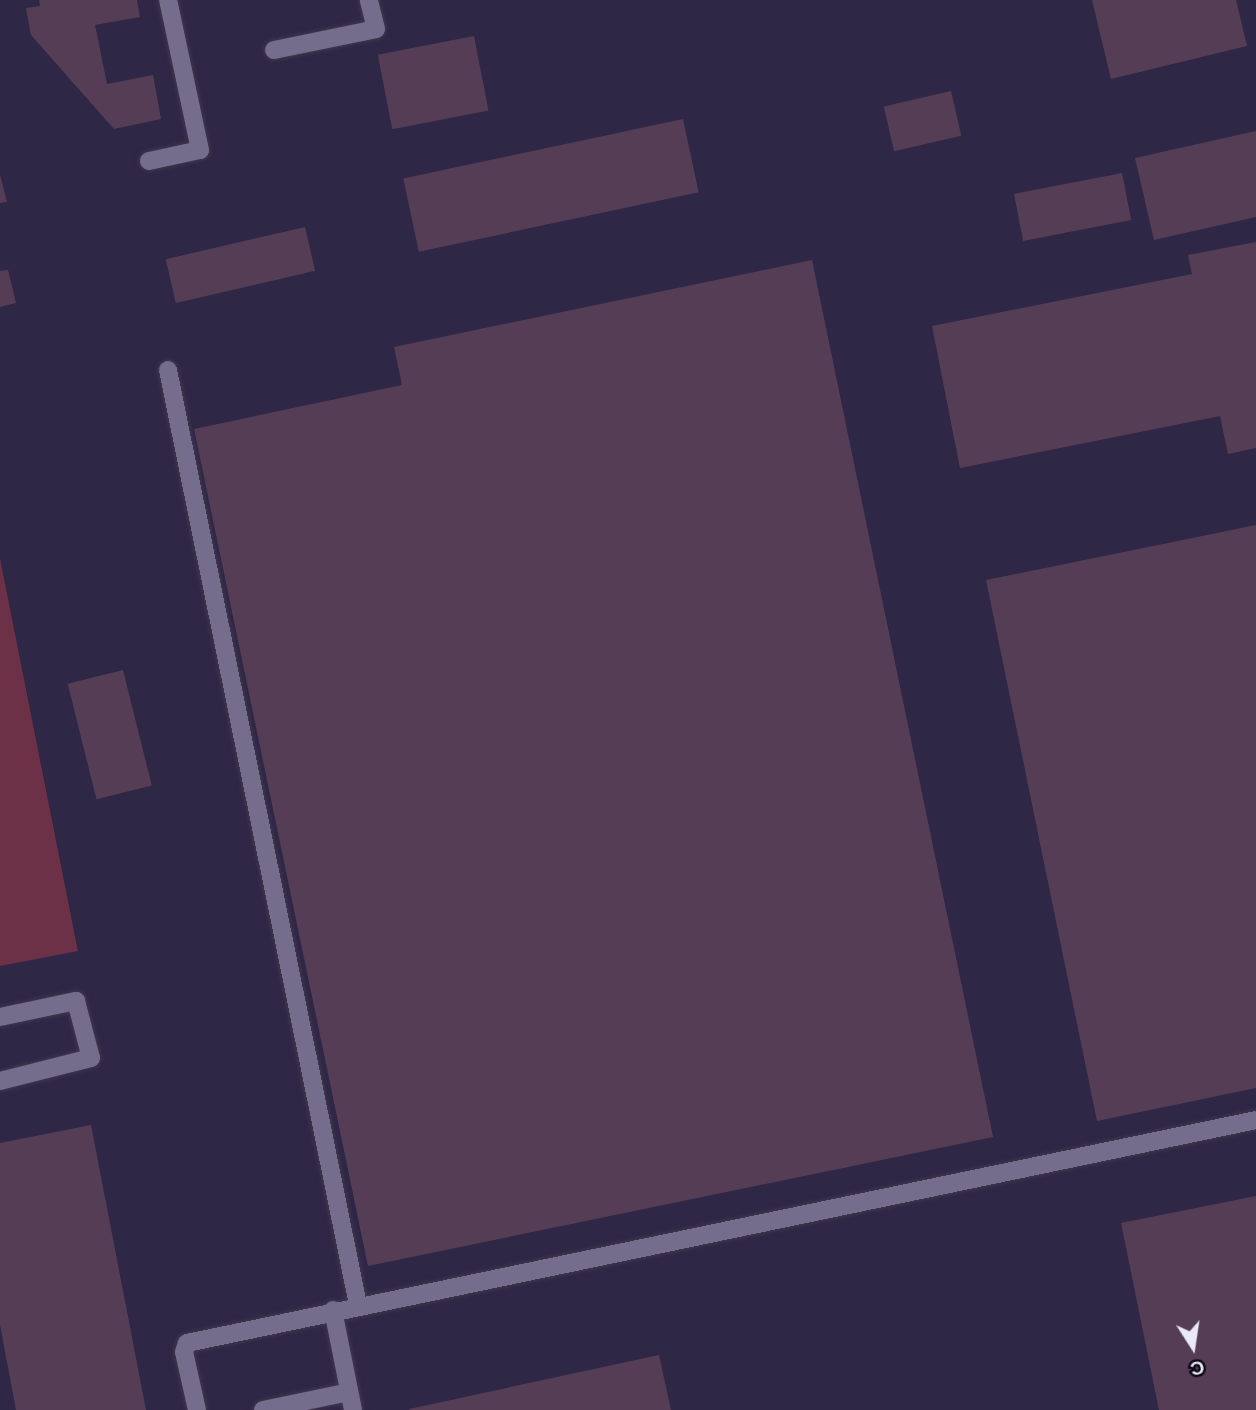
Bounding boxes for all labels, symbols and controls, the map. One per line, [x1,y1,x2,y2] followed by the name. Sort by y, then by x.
[1158,1312,1228,1382] north arrow
[1189,1356,1206,1380] text: С

